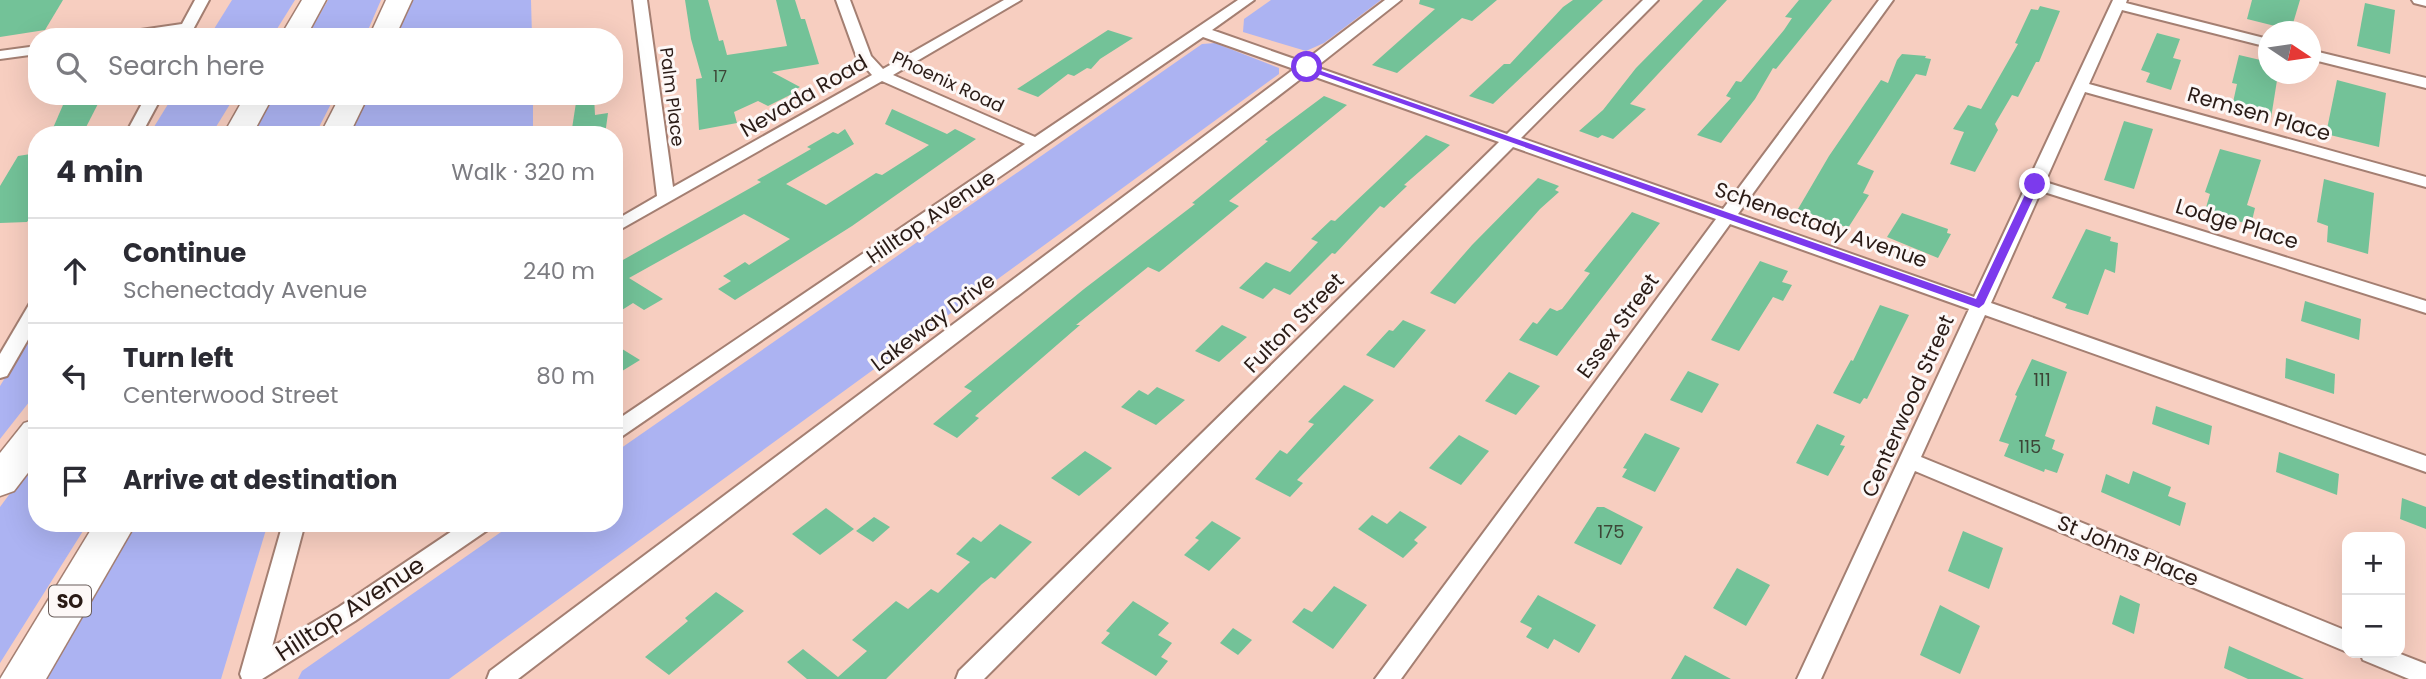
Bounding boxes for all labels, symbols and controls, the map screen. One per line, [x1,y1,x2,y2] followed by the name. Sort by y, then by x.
[2258,21,2321,84] north arrow
[28,28,623,105] search box
[888,45,1008,118] street label: Phoenix Road
[654,46,691,148] street label: Palm Place
[735,47,873,144] street label: Nevada Road
[52,48,90,86] icon: search
[108,48,265,84] text: Search here
[1291,51,1322,82] route start
[713,65,727,88] house number: 17
[2184,79,2334,148] street label: Remsen Place
[56,150,144,193] text: 4 min
[451,156,595,188] text: Walk · 320 m
[861,163,1001,270] street label: Hilltop Avenue
[2019,168,2050,199] route end
[1711,175,1931,275] street label: Schenectady Avenue
[2172,191,2302,256] street label: Lodge Place
[123,235,246,271] text: Continue
[56,252,94,290] icon: ahead
[523,255,595,287] text: 240 m
[865,265,1001,378] street label: Lakeway Drive
[1237,266,1350,379] street label: Fulton Street
[1570,267,1665,384] street label: Essex Street
[123,274,367,306] text: Schenectady Avenue
[1854,310,1961,501] street label: Centerwood Street
[123,340,234,376] text: Turn left
[56,357,94,395] icon: left
[536,360,595,392] text: 80 m
[2033,367,2051,392] house number: 111
[123,379,338,411] text: Centerwood Street
[2019,434,2041,459] house number: 115
[56,462,94,500] icon: arrive
[123,462,398,498] text: Arrive at destination
[2053,508,2203,593] street label: St Johns Place
[1598,519,1624,544] house number: 175
[2342,532,2405,658] map controls
[2342,532,2405,595] button: +
[269,548,430,669] street label: Hilltop Avenue
[49,586,91,616] road number: SO
[2342,595,2405,658] button: −

